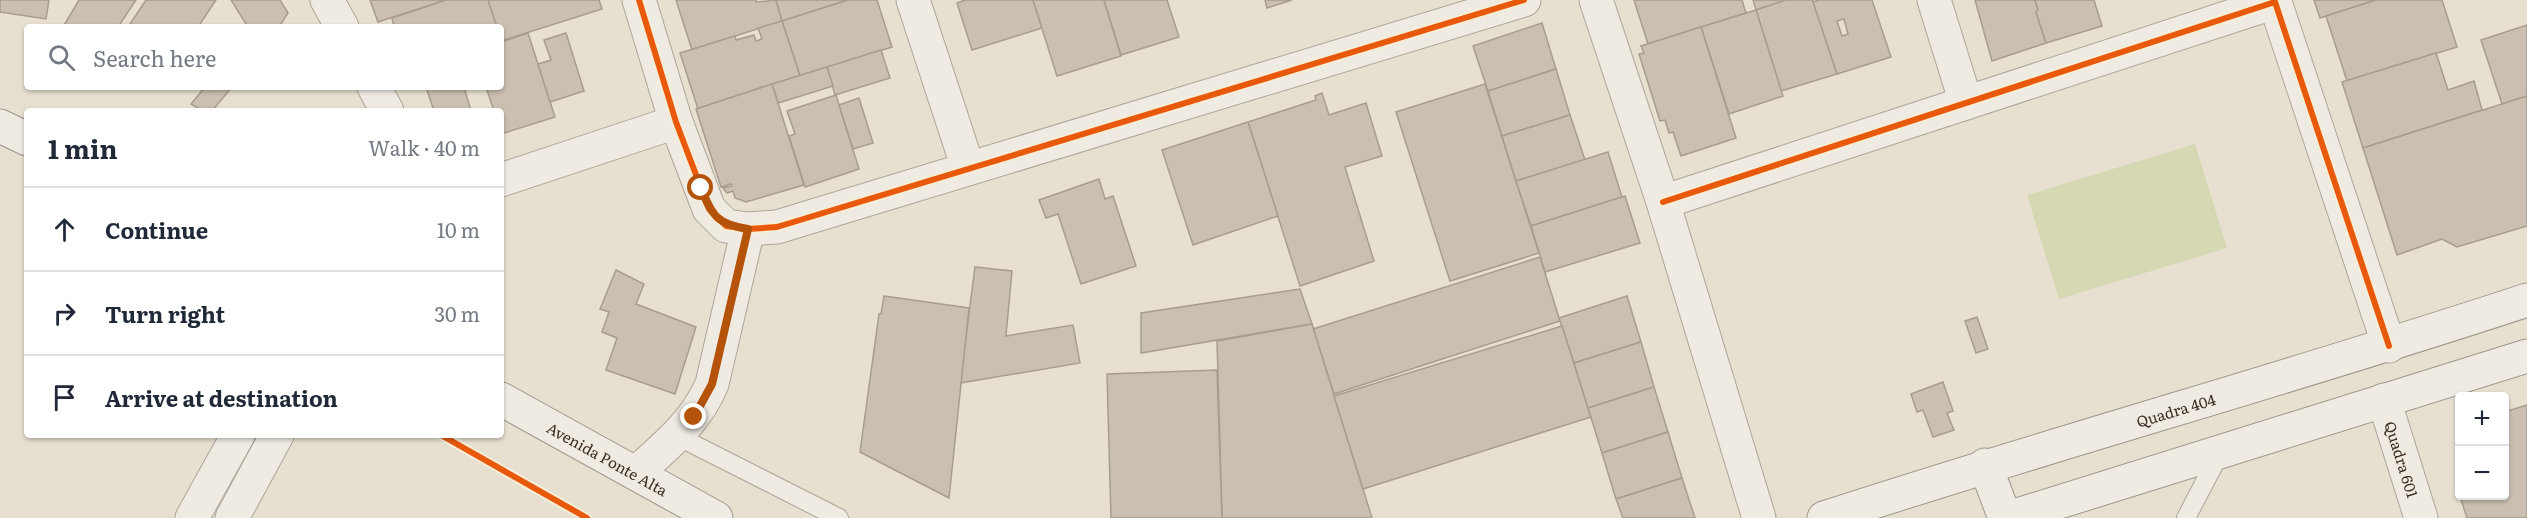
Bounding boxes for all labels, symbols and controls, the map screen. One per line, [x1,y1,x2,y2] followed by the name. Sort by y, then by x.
[24,24,504,90] search box
[45,41,78,74] icon: search
[93,41,216,74] text: Search here
[48,128,117,167] text: 1 min
[368,132,480,162] text: Walk · 40 m
[687,174,713,200] route start
[48,213,81,246] icon: ahead
[105,213,208,246] text: Continue
[437,214,480,244] text: 10 m
[48,297,81,330] icon: right
[105,297,225,330] text: Turn right
[434,298,480,328] text: 30 m
[48,381,81,414] icon: arrive
[105,381,338,414] text: Arrive at destination
[2133,387,2218,432] street label: Quadra 404
[2455,392,2509,500] map controls
[2455,392,2509,446] button: +
[680,403,706,429] route end
[543,415,673,501] street label: Avenida Ponte Alta
[2380,418,2425,500] street label: Quadra 601
[2455,446,2509,500] button: −

